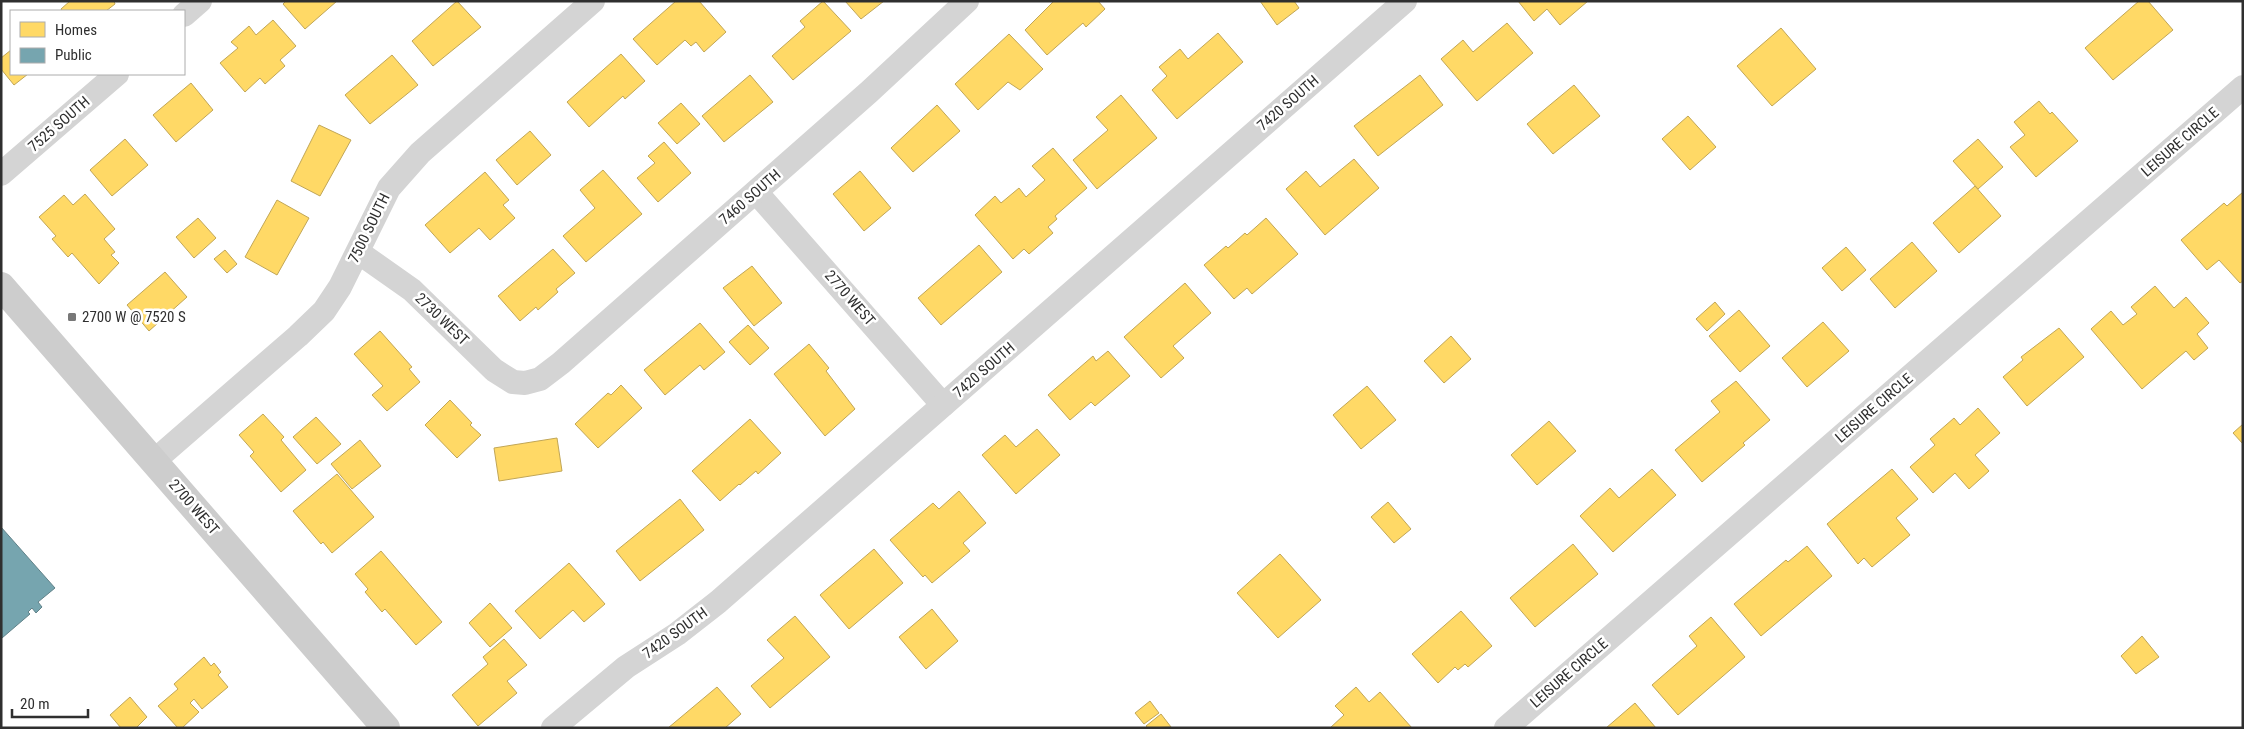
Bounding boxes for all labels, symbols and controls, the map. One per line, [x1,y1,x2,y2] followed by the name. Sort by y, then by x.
[10,10,185,75] legend
[55,21,97,39] text: Homes
[55,46,92,64] text: Public
[1254,71,1322,135] street label: 7420 SOUTH
[25,92,93,156] street label: 7525 SOUTH
[2138,103,2222,181] street label: LEISURE CIRCLE
[716,165,784,229] street label: 7460 SOUTH
[344,190,394,266] street label: 7500 SOUTH
[821,267,879,330] street label: 2770 WEST
[411,289,473,349] street label: 2730 WEST
[82,308,186,326] place label: 2700 W @ 7520 S
[66,311,78,323] marker: 2700 W @ 7520 S
[950,338,1018,402] street label: 7420 SOUTH
[1832,369,1916,447] street label: LEISURE CIRCLE
[165,476,223,539] street label: 2700 WEST
[639,604,711,662] street label: 7420 SOUTH
[1527,634,1611,712] street label: LEISURE CIRCLE
[12,686,89,718] scale bar
[20,695,50,713] text: 20 m

